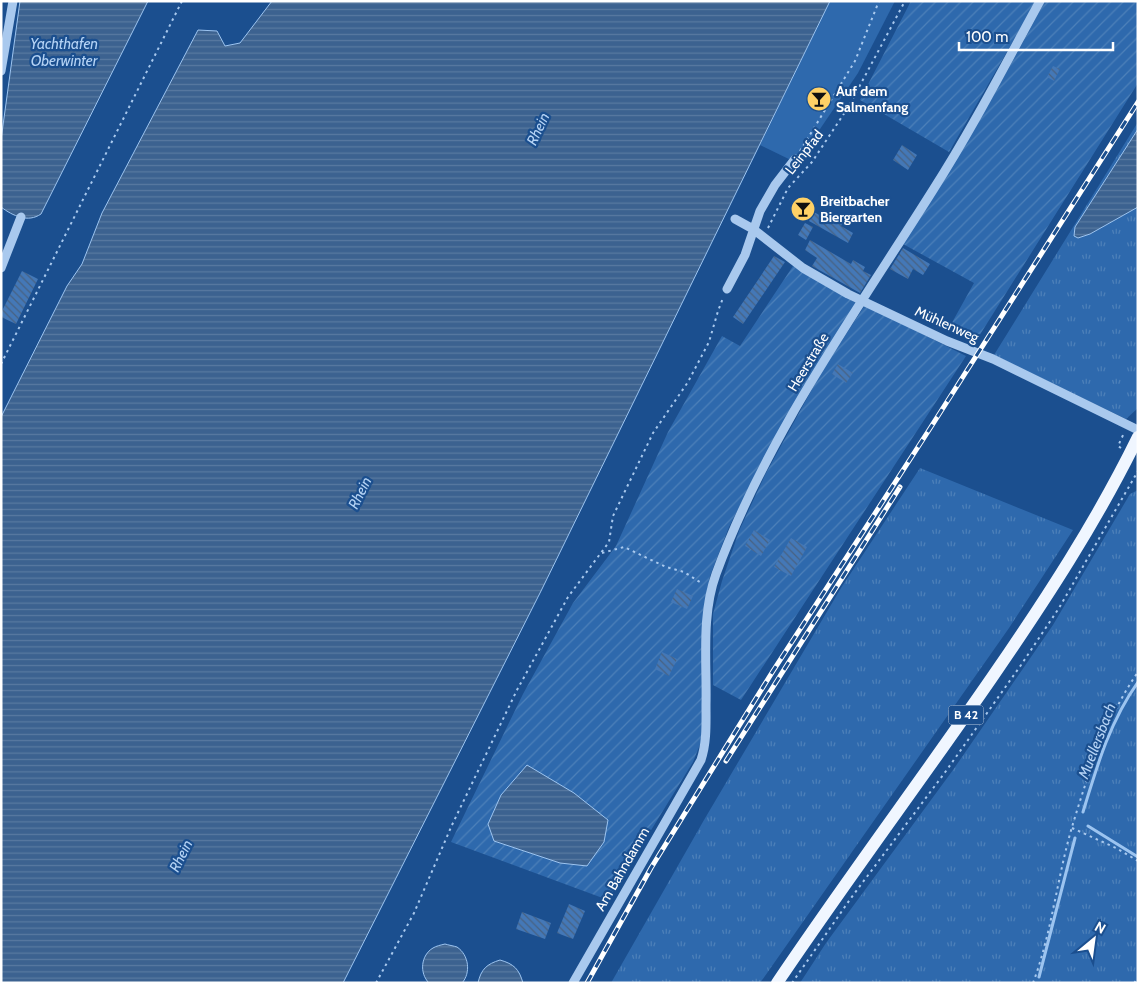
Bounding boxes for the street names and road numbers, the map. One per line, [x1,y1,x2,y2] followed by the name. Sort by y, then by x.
[781,126,827,178] street label: Leinpfad
[912,302,983,347] street label: Mühlenweg
[783,329,833,395] street label: Heerstraße
[948,706,984,724] road number: B 42
[591,824,653,914] street label: Am Bahndamm

